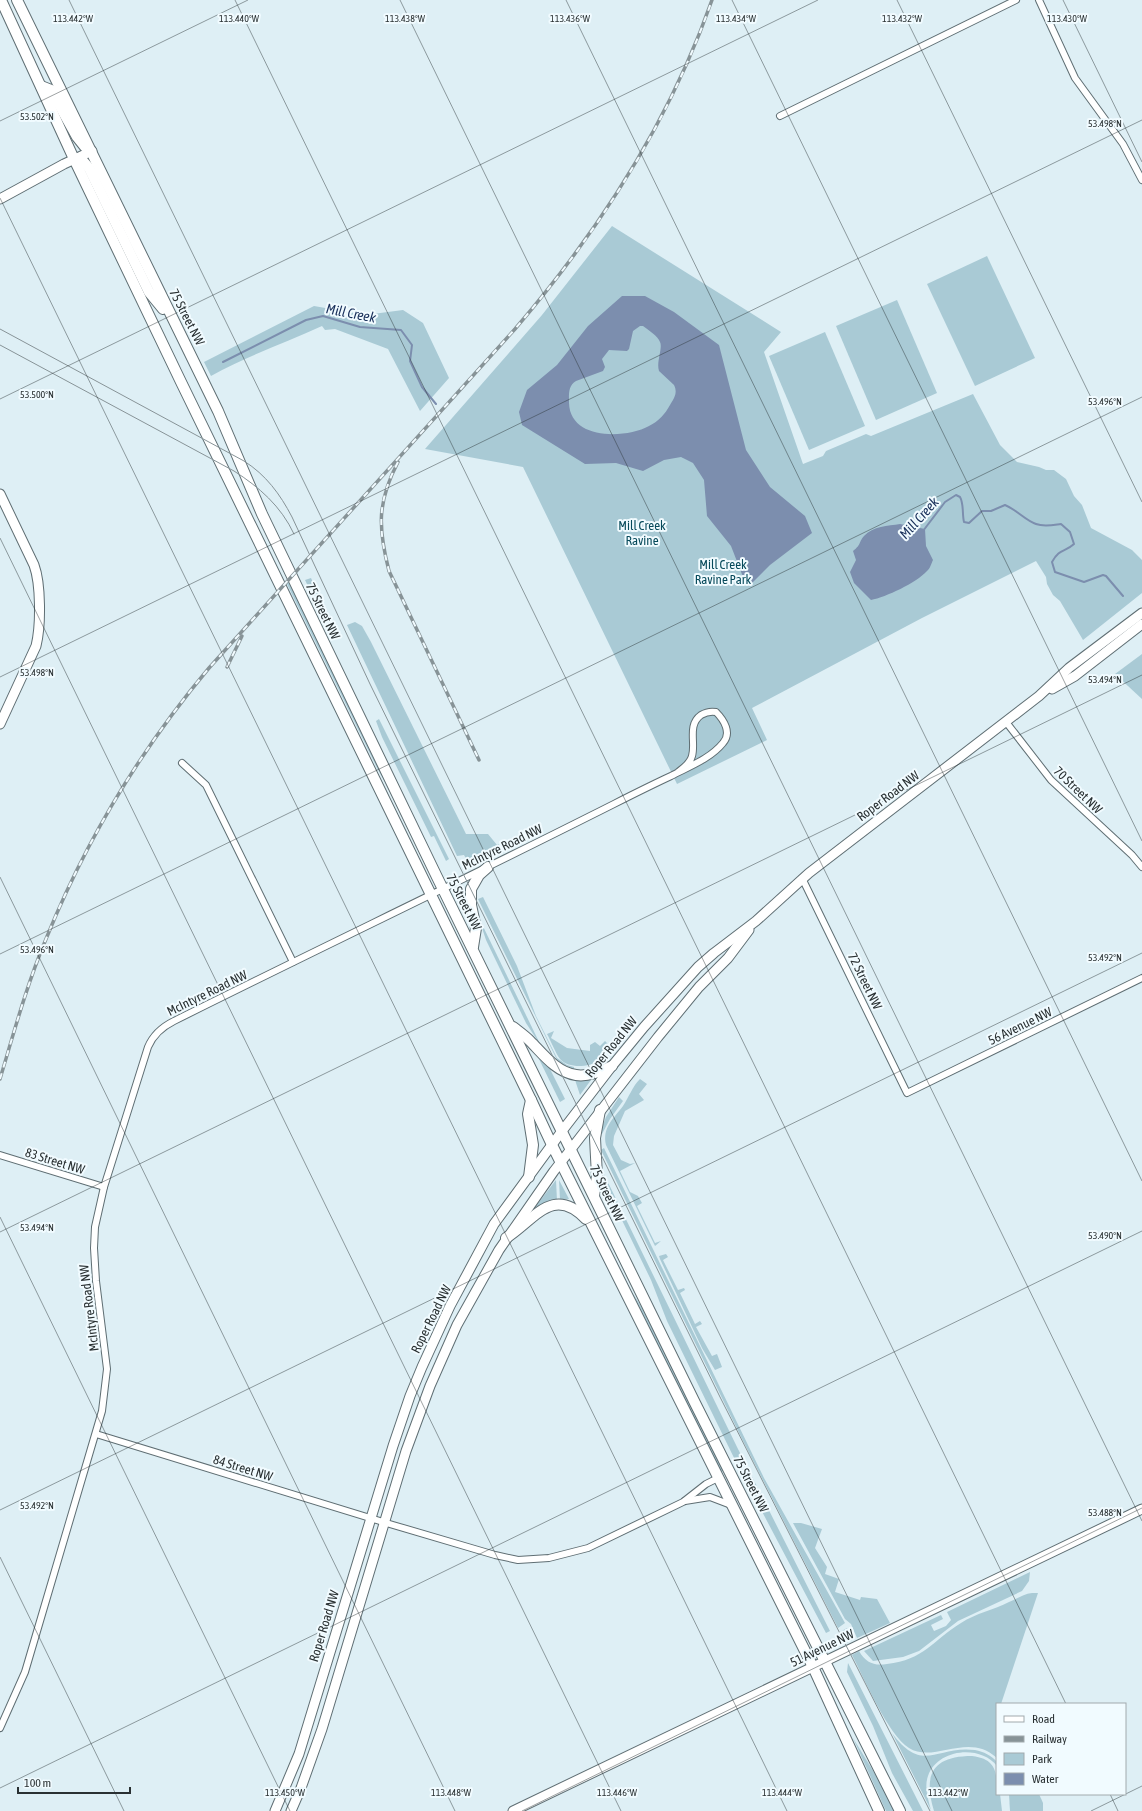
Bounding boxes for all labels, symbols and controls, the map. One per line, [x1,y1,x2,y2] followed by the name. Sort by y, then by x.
[53,13,94,24] text: 113.442°W
[219,13,260,24] text: 113.440°W
[385,13,426,24] text: 113.438°W
[550,13,591,24] text: 113.436°W
[716,13,757,24] text: 113.434°W
[882,13,923,24] text: 113.432°W
[1047,13,1088,24] text: 113.430°W
[20,111,54,122] text: 53.502°N
[1088,118,1122,129] text: 53.498°N
[166,286,208,348] street label: 75 Street NW
[325,300,378,326] water label: Mill Creek
[20,389,54,400] text: 53.500°N
[1088,396,1122,407] text: 53.496°N
[896,493,942,542] water label: Mill Creek
[618,518,666,548] park label: Mill Creek Ravine
[695,557,752,587] park label: Mill Creek Ravine Park
[303,580,343,642] street label: 75 Street NW
[20,667,54,678] text: 53.498°N
[1088,674,1122,685] text: 53.494°N
[1051,763,1106,817] street label: 70 Street NW
[854,767,923,824] street label: Roper Road NW
[459,821,545,873] street label: McIntyre Road NW
[443,871,485,933] street label: 75 Street NW
[20,944,54,955] text: 53.496°N
[845,950,885,1012] street label: 72 Street NW
[1088,952,1122,963] text: 53.492°N
[164,967,250,1019] street label: McIntyre Road NW
[986,1004,1055,1048] street label: 56 Avenue NW
[582,1013,640,1080] street label: Roper Road NW
[23,1145,87,1177] street label: 83 Street NW
[587,1162,627,1224] street label: 75 Street NW
[20,1222,54,1233] text: 53.494°N
[1088,1230,1122,1241] text: 53.490°N
[76,1263,102,1352] street label: McIntyre Road NW
[408,1282,454,1356] street label: Roper Road NW
[211,1452,275,1484] street label: 84 Street NW
[730,1453,772,1515] street label: 75 Street NW
[20,1500,54,1511] text: 53.492°N
[1088,1507,1122,1518] text: 53.488°N
[306,1588,342,1664] street label: Roper Road NW
[788,1626,857,1670] street label: 51 Avenue NW
[996,1703,1126,1795] legend
[1032,1712,1055,1726] text: Road
[1032,1732,1067,1746] text: Railway
[1032,1752,1053,1766] text: Park
[18,1769,130,1795] scale bar
[1032,1772,1059,1786] text: Water
[24,1776,51,1790] text: 100 m
[265,1787,306,1798] text: 113.450°W
[431,1787,472,1798] text: 113.448°W
[597,1787,638,1798] text: 113.446°W
[762,1787,803,1798] text: 113.444°W
[928,1787,969,1798] text: 113.442°W

